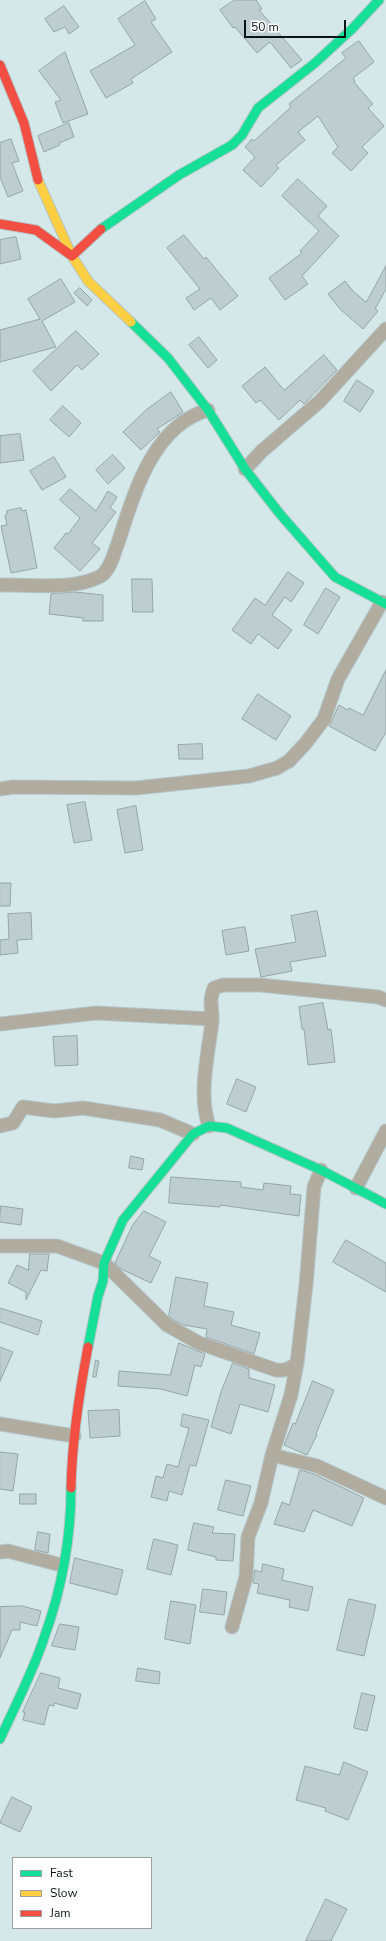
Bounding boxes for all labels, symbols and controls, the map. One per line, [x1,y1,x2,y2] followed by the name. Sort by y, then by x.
[246,12,348,38] scale bar
[251,19,279,35] text: 50 m
[12,1857,152,1929] legend
[50,1865,73,1881] text: Fast
[50,1885,78,1901] text: Slow
[50,1905,71,1921] text: Jam

